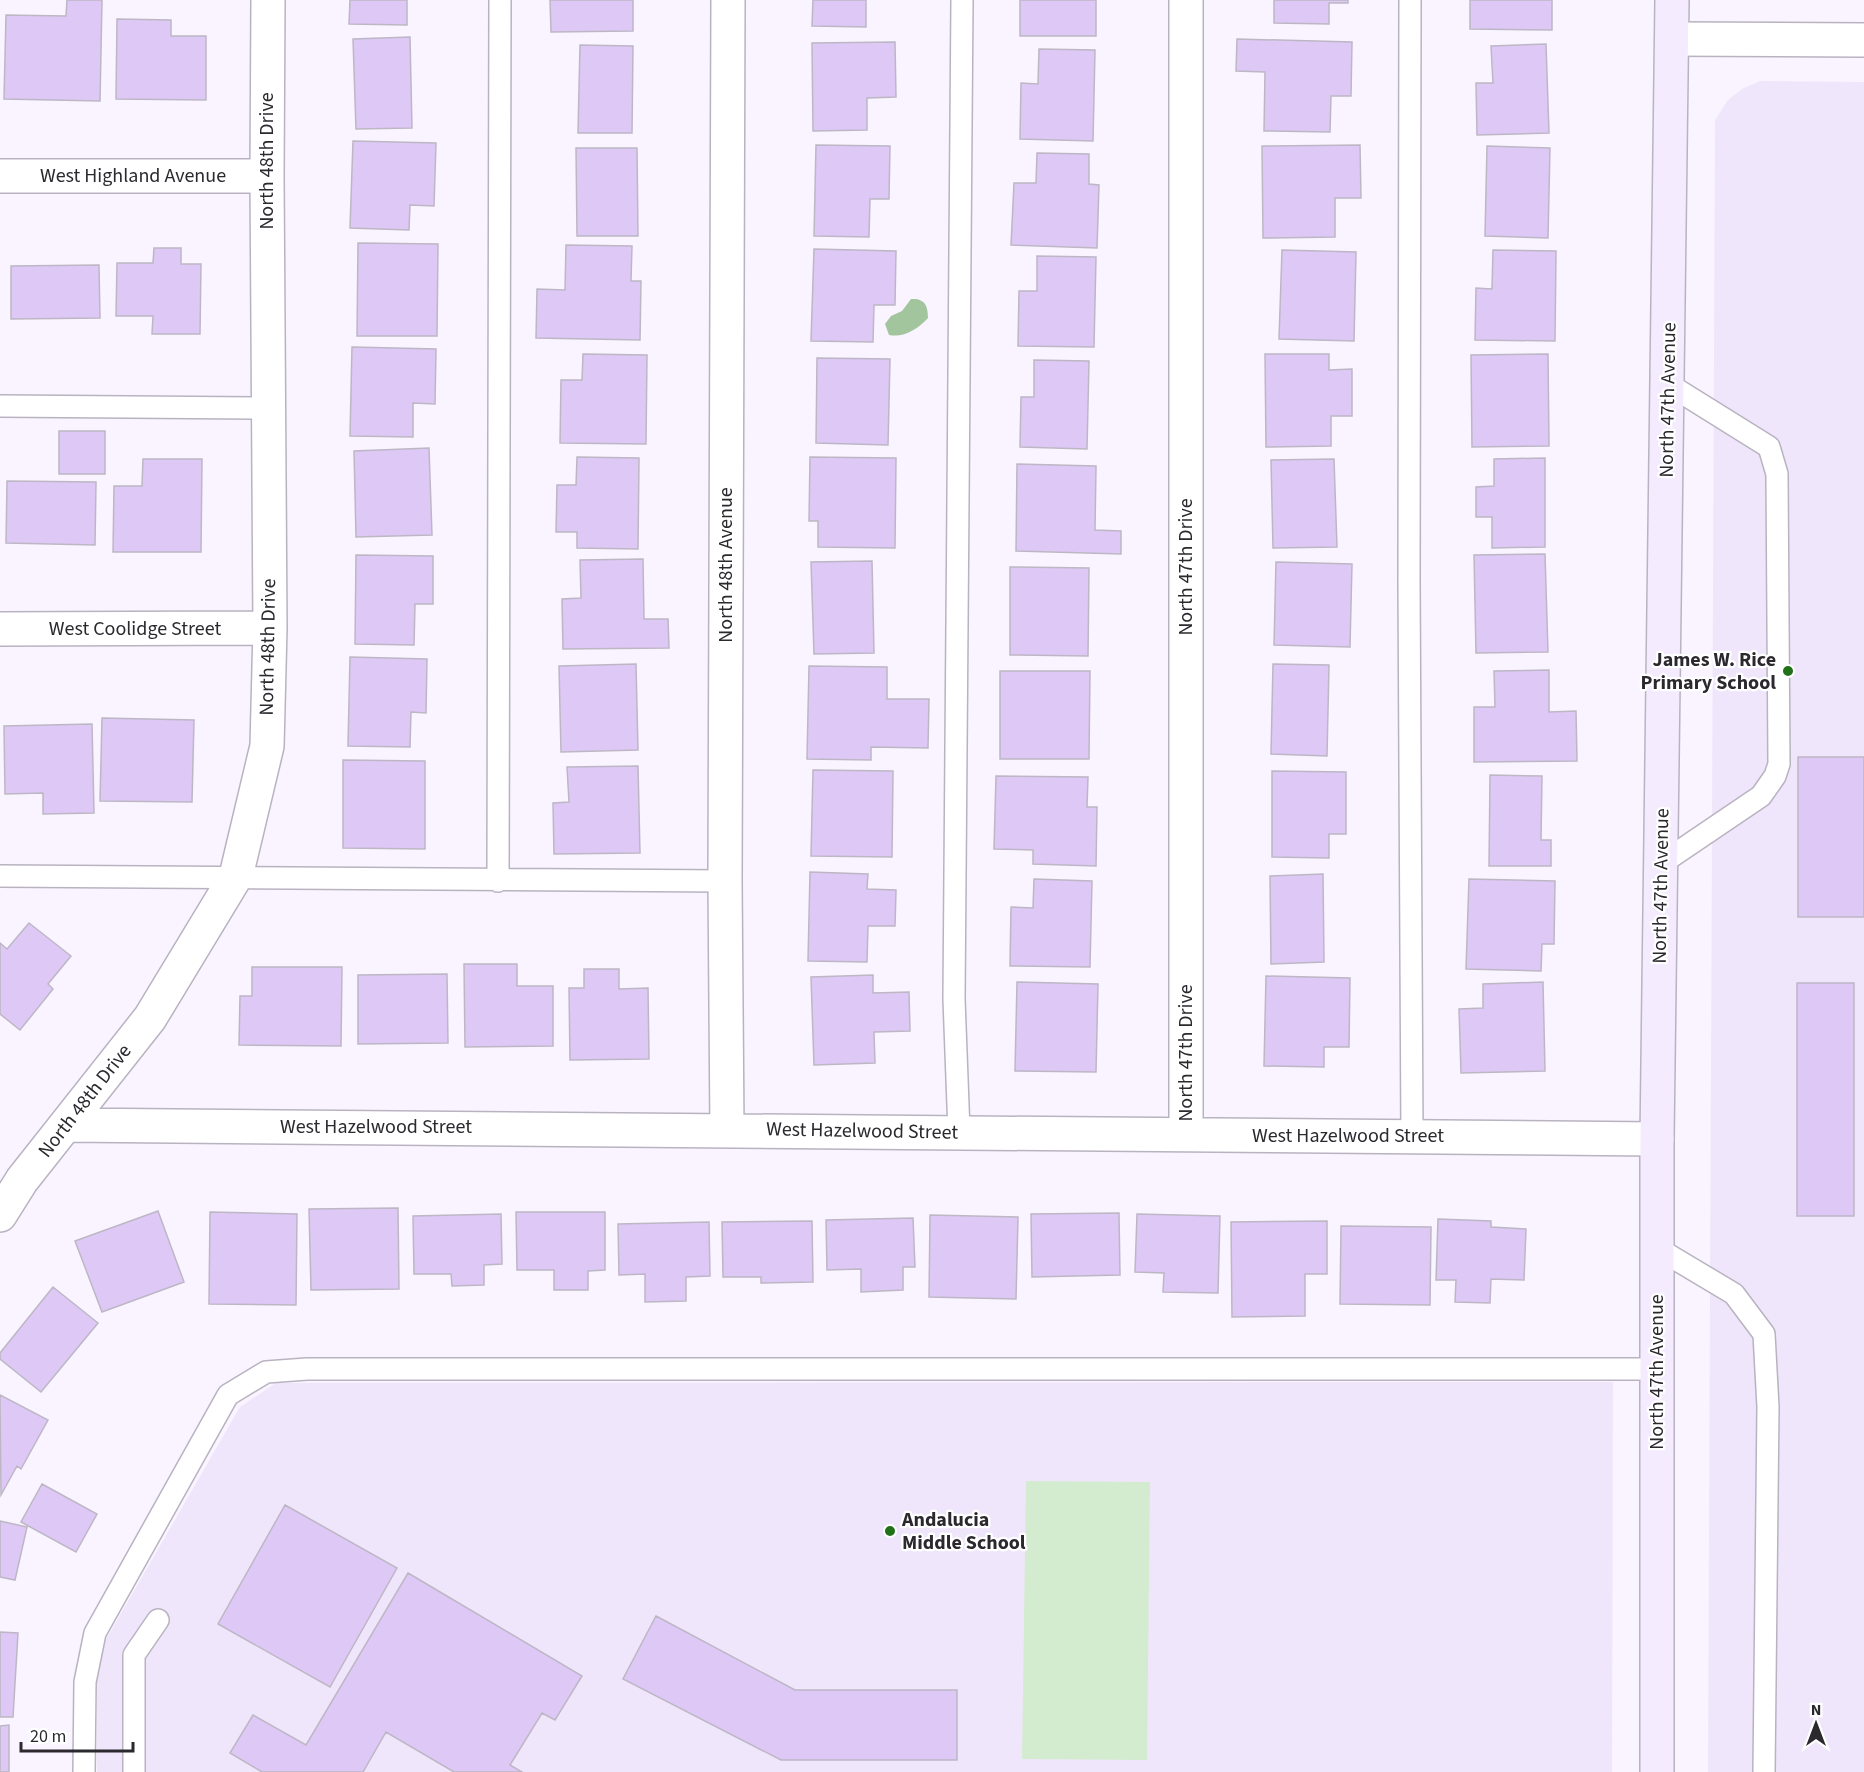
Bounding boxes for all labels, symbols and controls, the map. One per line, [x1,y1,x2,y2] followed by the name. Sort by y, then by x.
[253,92,281,230] street label: North 48th Drive
[40,162,226,190] street label: West Highland Avenue
[1653,322,1683,478] street label: North 47th Avenue
[712,487,740,643] street label: North 48th Avenue
[1172,498,1200,636] street label: North 47th Drive
[253,578,283,716] street label: North 48th Drive
[49,615,221,643] street label: West Coolidge Street
[1641,646,1776,697] place label: James W. Rice Primary School
[1781,664,1795,678] marker: James W. Rice Primary School
[1646,808,1676,964] street label: North 47th Avenue
[1172,984,1200,1122] street label: North 47th Drive
[32,1038,138,1164] street label: North 48th Drive
[280,1113,472,1141] street label: West Hazelwood Street
[766,1115,958,1147] street label: West Hazelwood Street
[1252,1122,1444,1150] street label: West Hazelwood Street
[1643,1294,1671,1450] street label: North 47th Avenue
[901,1506,1026,1557] place label: Andalucia Middle School
[883,1524,897,1538] marker: Andalucia Middle School
[1786,1694,1846,1754] north arrow
[1811,1699,1821,1721] text: N
[21,1715,134,1753] scale bar
[30,1724,66,1749] text: 20 m

